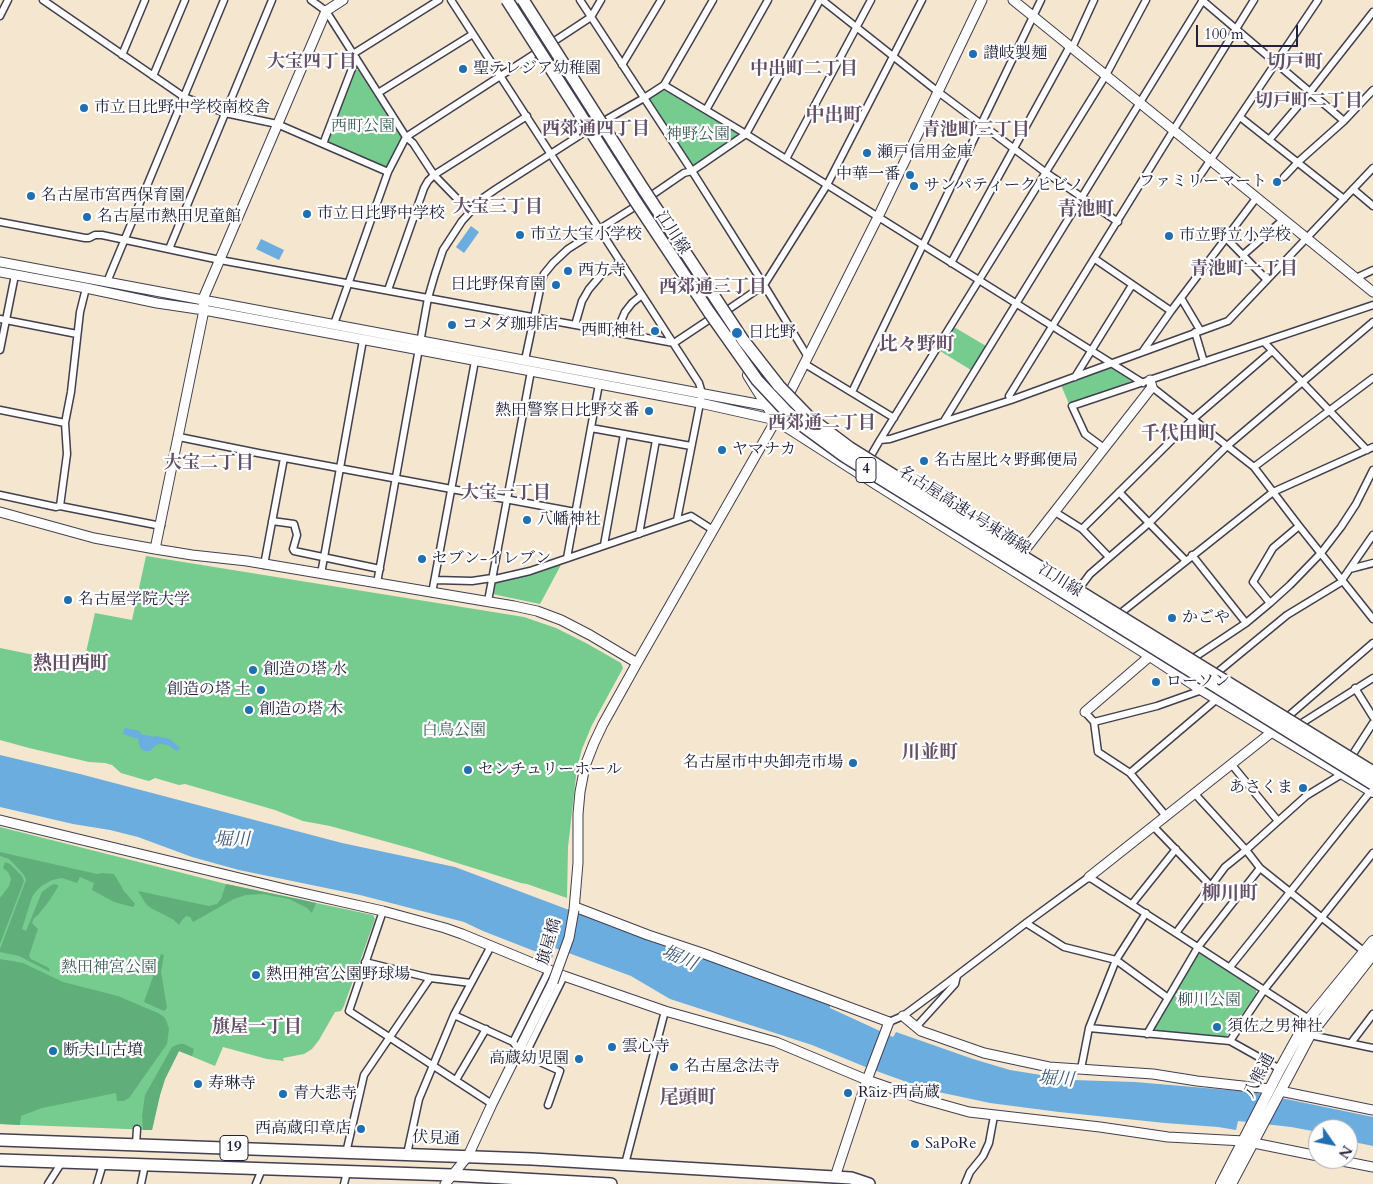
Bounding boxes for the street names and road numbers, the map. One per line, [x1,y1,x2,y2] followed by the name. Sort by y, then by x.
[651,208,693,258] street label: 江川線
[856,458,876,482] road number: 4
[894,463,1034,559] street label: 名古屋高速4号東海線
[1035,560,1085,602] street label: 江川線
[534,916,566,968] street label: 旗屋橋
[1241,1050,1279,1102] street label: 八熊通
[412,1129,460,1149] street label: 伏見通
[220,1136,248,1160] road number: 19

